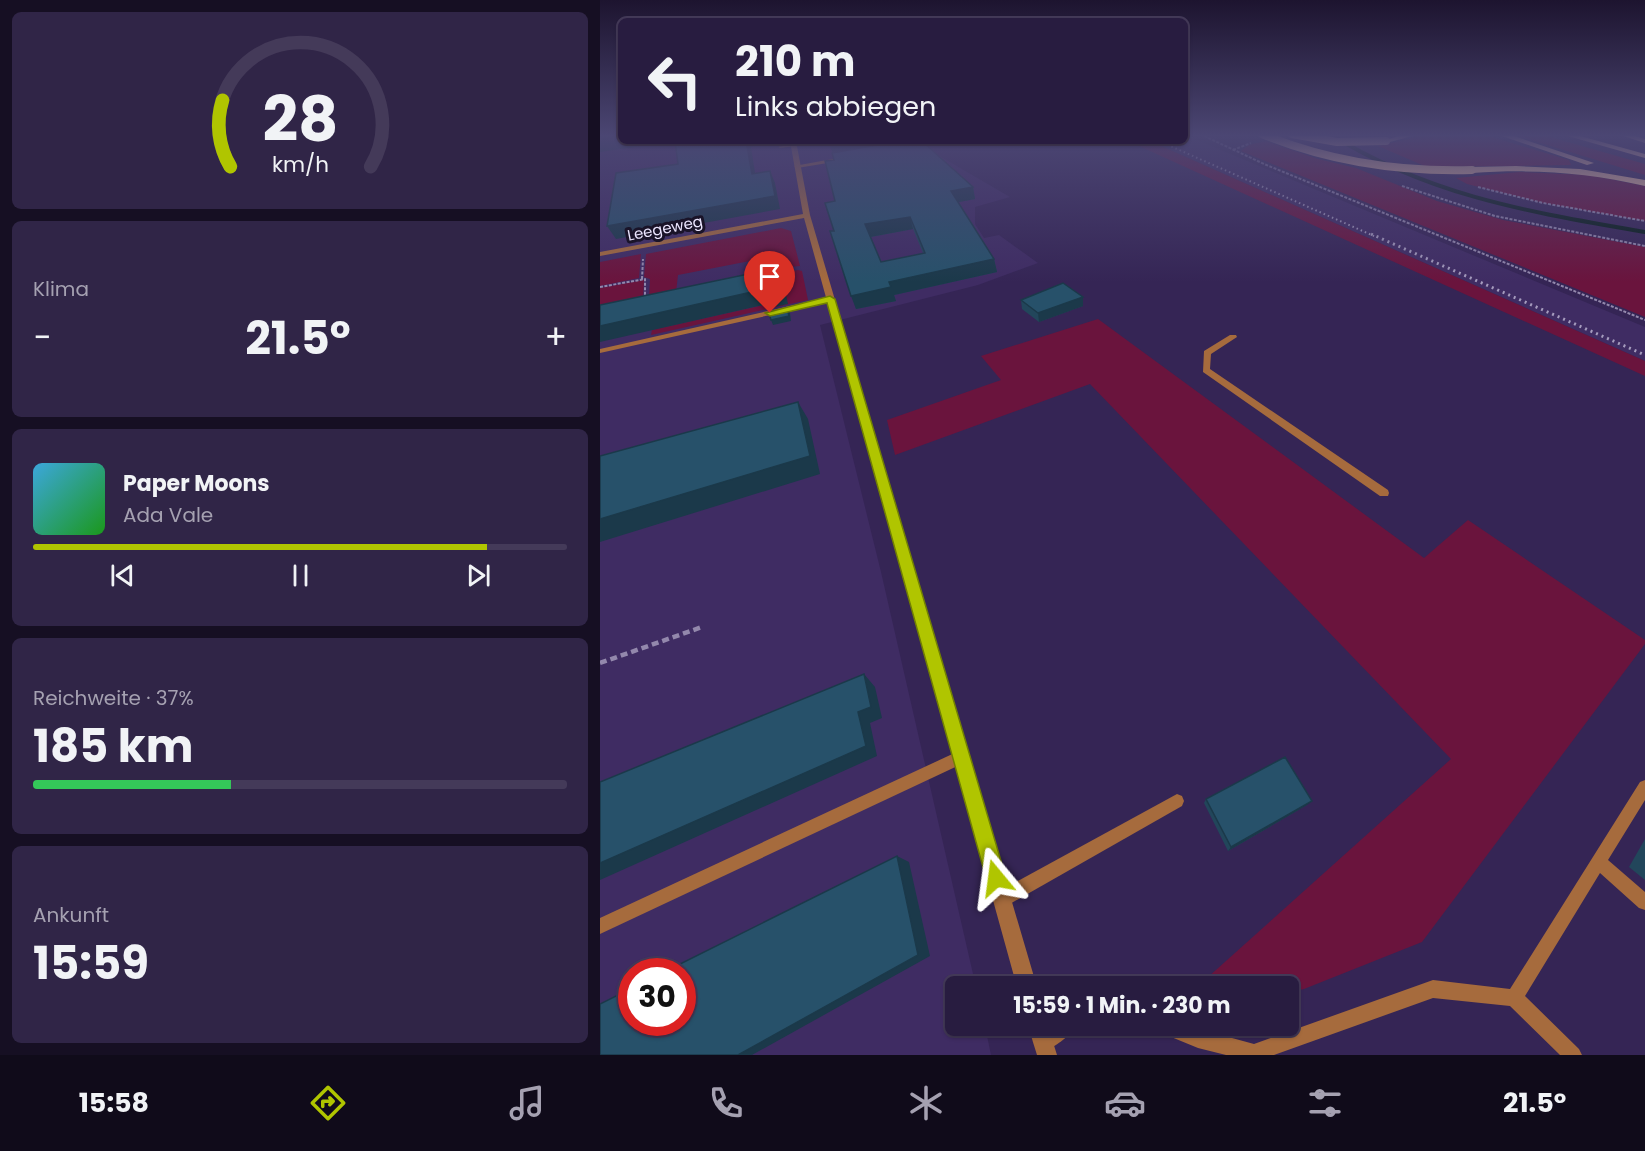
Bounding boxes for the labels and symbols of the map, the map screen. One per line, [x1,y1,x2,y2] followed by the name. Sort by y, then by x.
[626,210,704,246] street label: Leegeweg
[744,251,795,313] pin
[964,846,1028,910] position arrow
[618,958,696,1036] speed limit sign: 30

